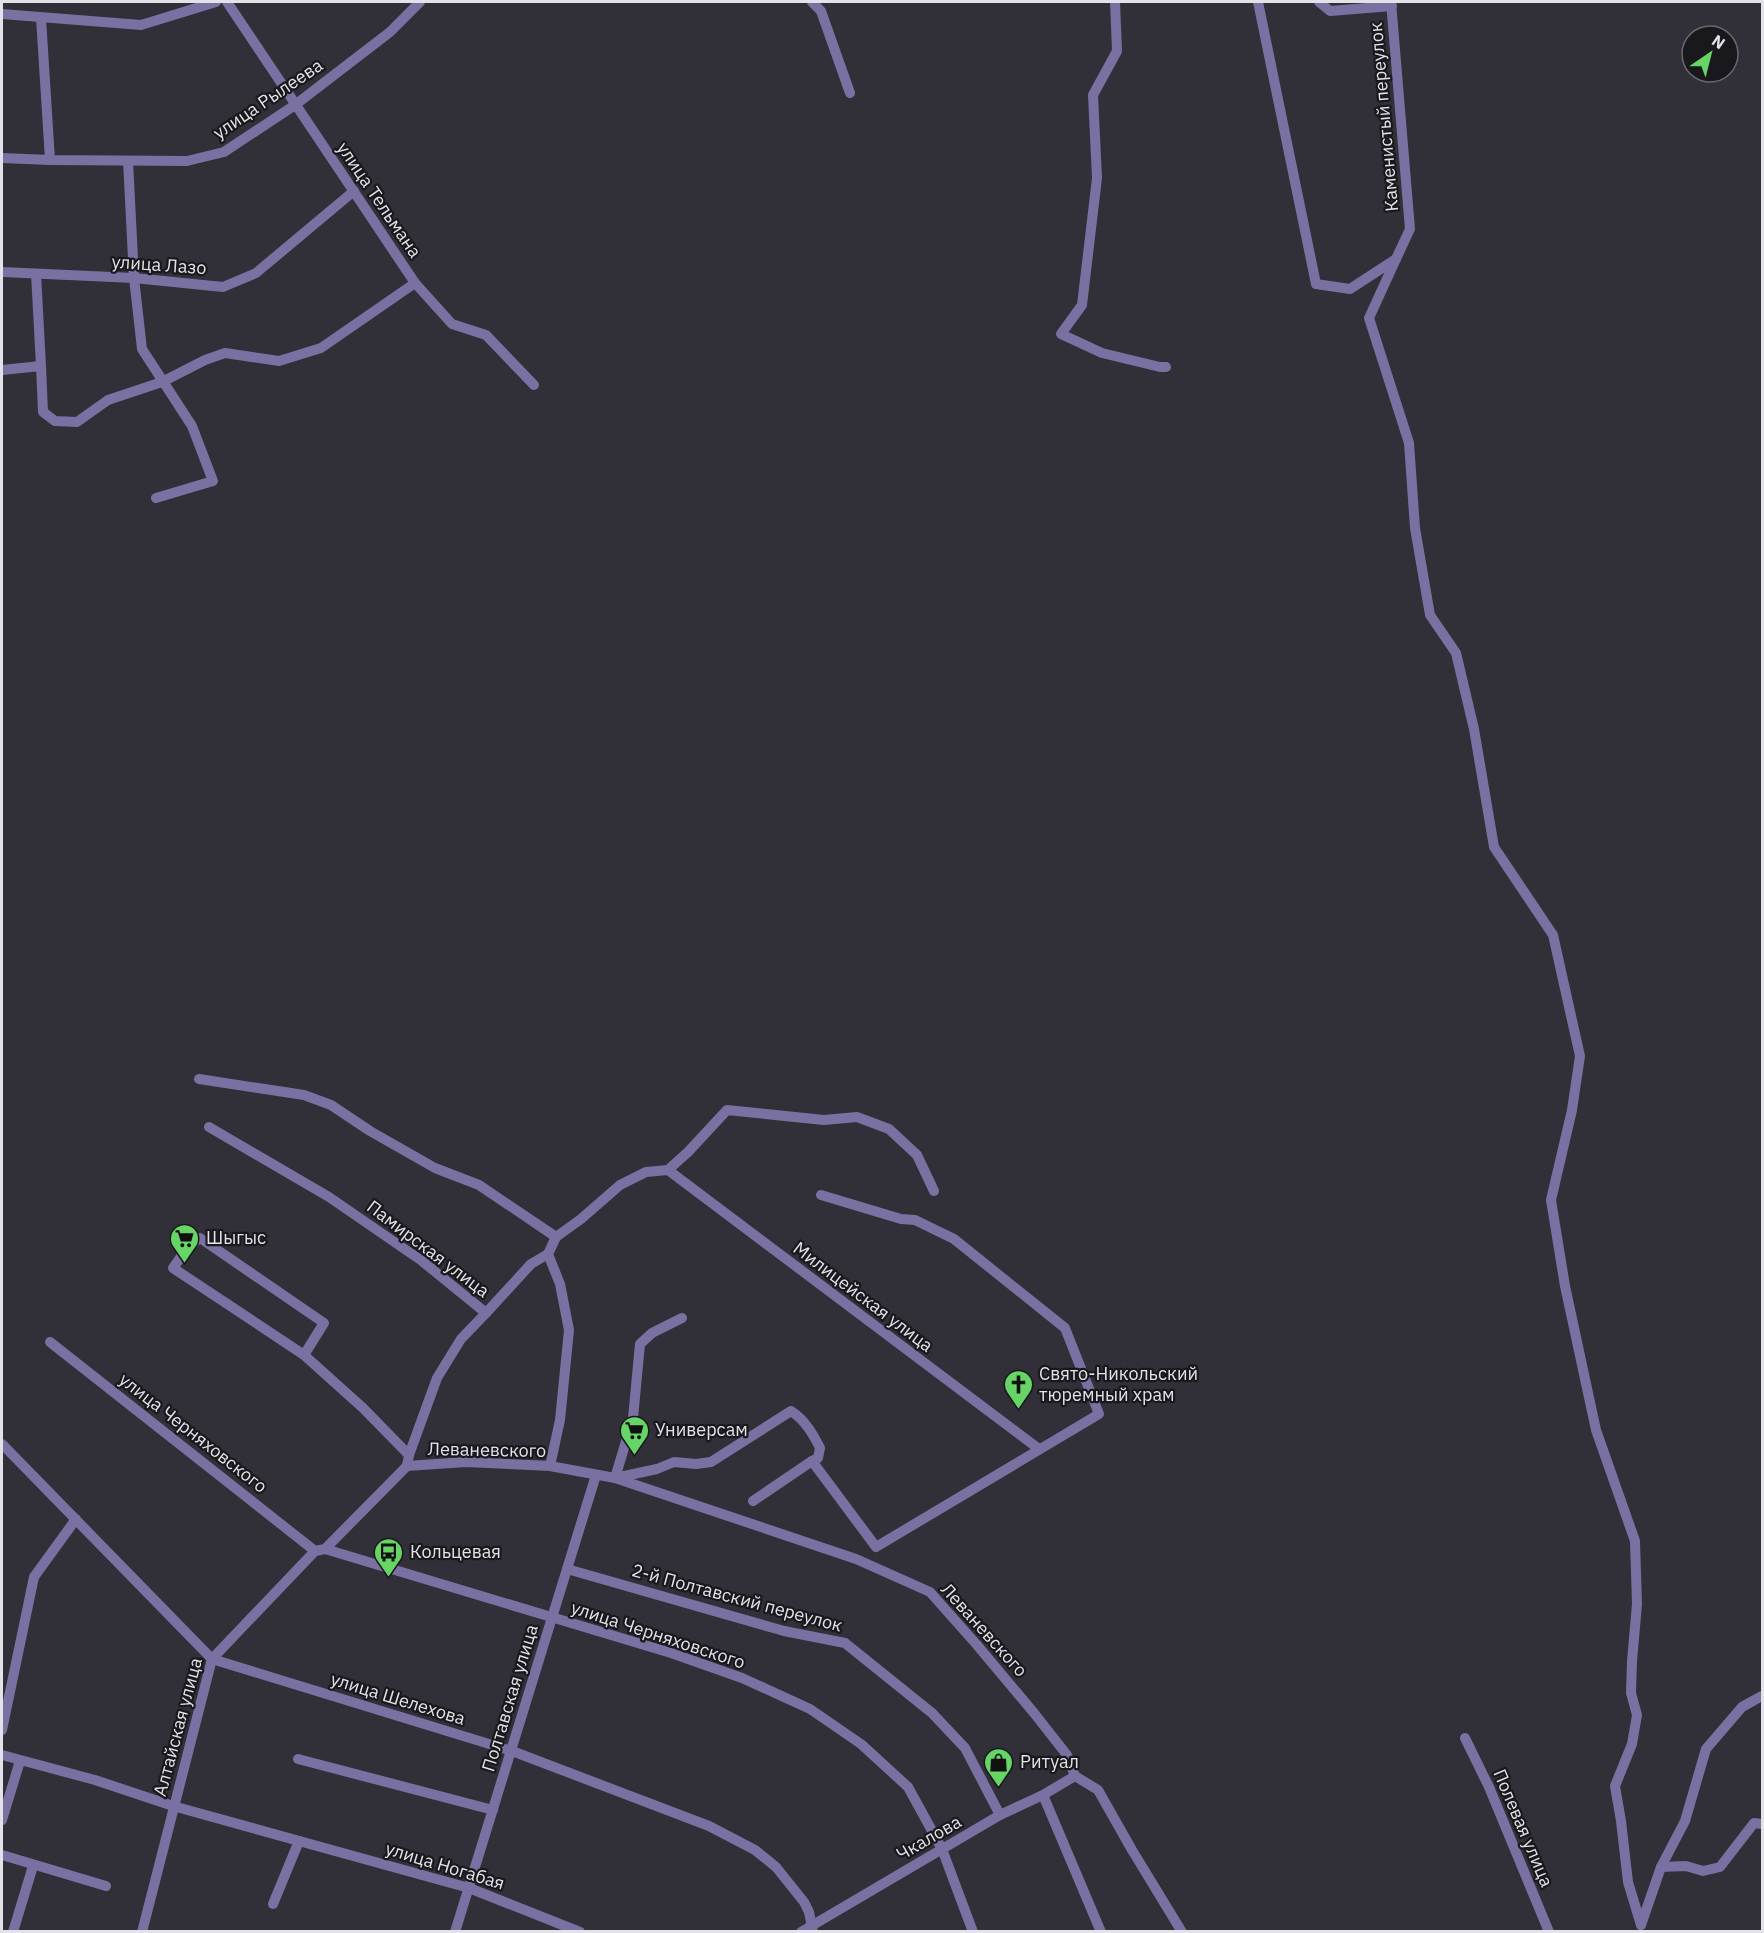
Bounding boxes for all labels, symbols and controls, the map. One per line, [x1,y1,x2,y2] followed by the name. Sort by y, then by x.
[1364,21,1403,213] street label: Каменистый переулок
[1680,24,1740,84] north arrow
[1708,30,1729,53] text: N
[208,53,327,144] street label: улица Рылеева
[332,137,427,262] street label: улица Тельмана
[111,250,207,279] street label: улица Лазо
[362,1195,495,1302] street label: Памирская улица
[169,1222,201,1264] supermarket icon: Шыгыс
[206,1226,266,1249] place label: Шыгыс
[789,1236,938,1357] street label: Милицейская улица
[1039,1362,1198,1406] place label: Свято-Никольский тюремный храм
[115,1368,272,1498] street label: улица Черняховского
[1002,1368,1034,1410] church icon: Свято-Никольский тюремный храм
[618,1414,650,1456] supermarket icon: Универсам
[655,1418,748,1441] place label: Универсам
[428,1437,546,1462] street label: Леваневского
[373,1536,405,1578] bus stop icon: Кольцевая
[410,1540,501,1563] place label: Кольцевая
[629,1558,845,1637] street label: 2-й Полтавский переулок
[936,1578,1033,1681] street label: Леваневского
[568,1596,748,1674] street label: улица Черняховского
[476,1621,543,1774] street label: Полтавская улица
[148,1655,207,1799] street label: Алтайская улица
[328,1667,469,1730] street label: улица Шелехова
[983,1746,1015,1788] shop icon: Ритуал
[1020,1750,1079,1773] place label: Ритуал
[1488,1765,1559,1891] street label: Полевая улица
[892,1810,966,1865] street label: Чкалова
[383,1836,508,1895] street label: улица Ногабая

